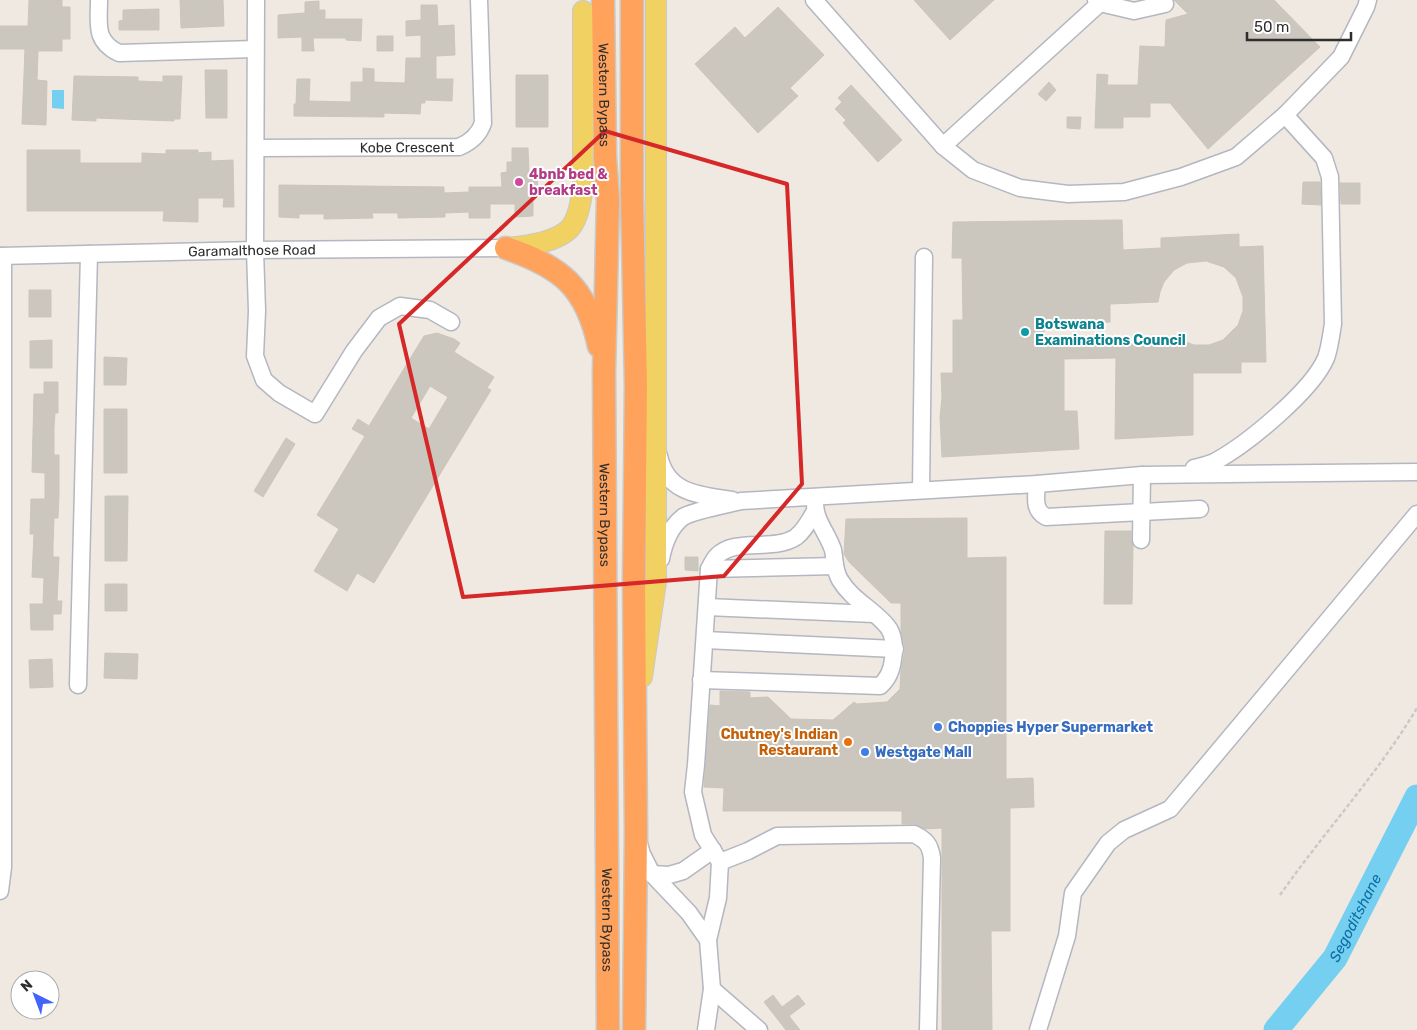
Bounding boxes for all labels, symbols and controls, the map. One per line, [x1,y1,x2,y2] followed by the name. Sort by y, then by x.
[1247,10,1351,42] scale bar
[1254,18,1289,36] text: 50 m
[595,43,613,147] street label: Western Bypass
[360,139,455,156] street label: Kobe Crescent
[529,166,608,199] place label: 4bnb bed & breakfast
[513,176,525,188] marker: 4bnb bed & breakfast
[188,241,316,260] street label: Garamalthose Road
[1035,316,1186,349] place label: Botswana Examinations Council
[1019,326,1031,338] marker: Botswana Examinations Council
[596,463,614,567] street label: Western Bypass
[948,719,1154,736] place label: Choppies Hyper Supermarket
[932,721,944,733] marker: Choppies Hyper Supermarket
[721,726,838,759] place label: Chutney's Indian Restaurant
[842,736,854,748] marker: Chutney's Indian Restaurant
[875,744,972,761] place label: Westgate Mall
[859,746,871,758] marker: Westgate Mall
[599,868,616,972] street label: Western Bypass
[1325,870,1386,965] water label: Segoditshane
[10,970,60,1020] north arrow
[17,976,36,995] text: N

